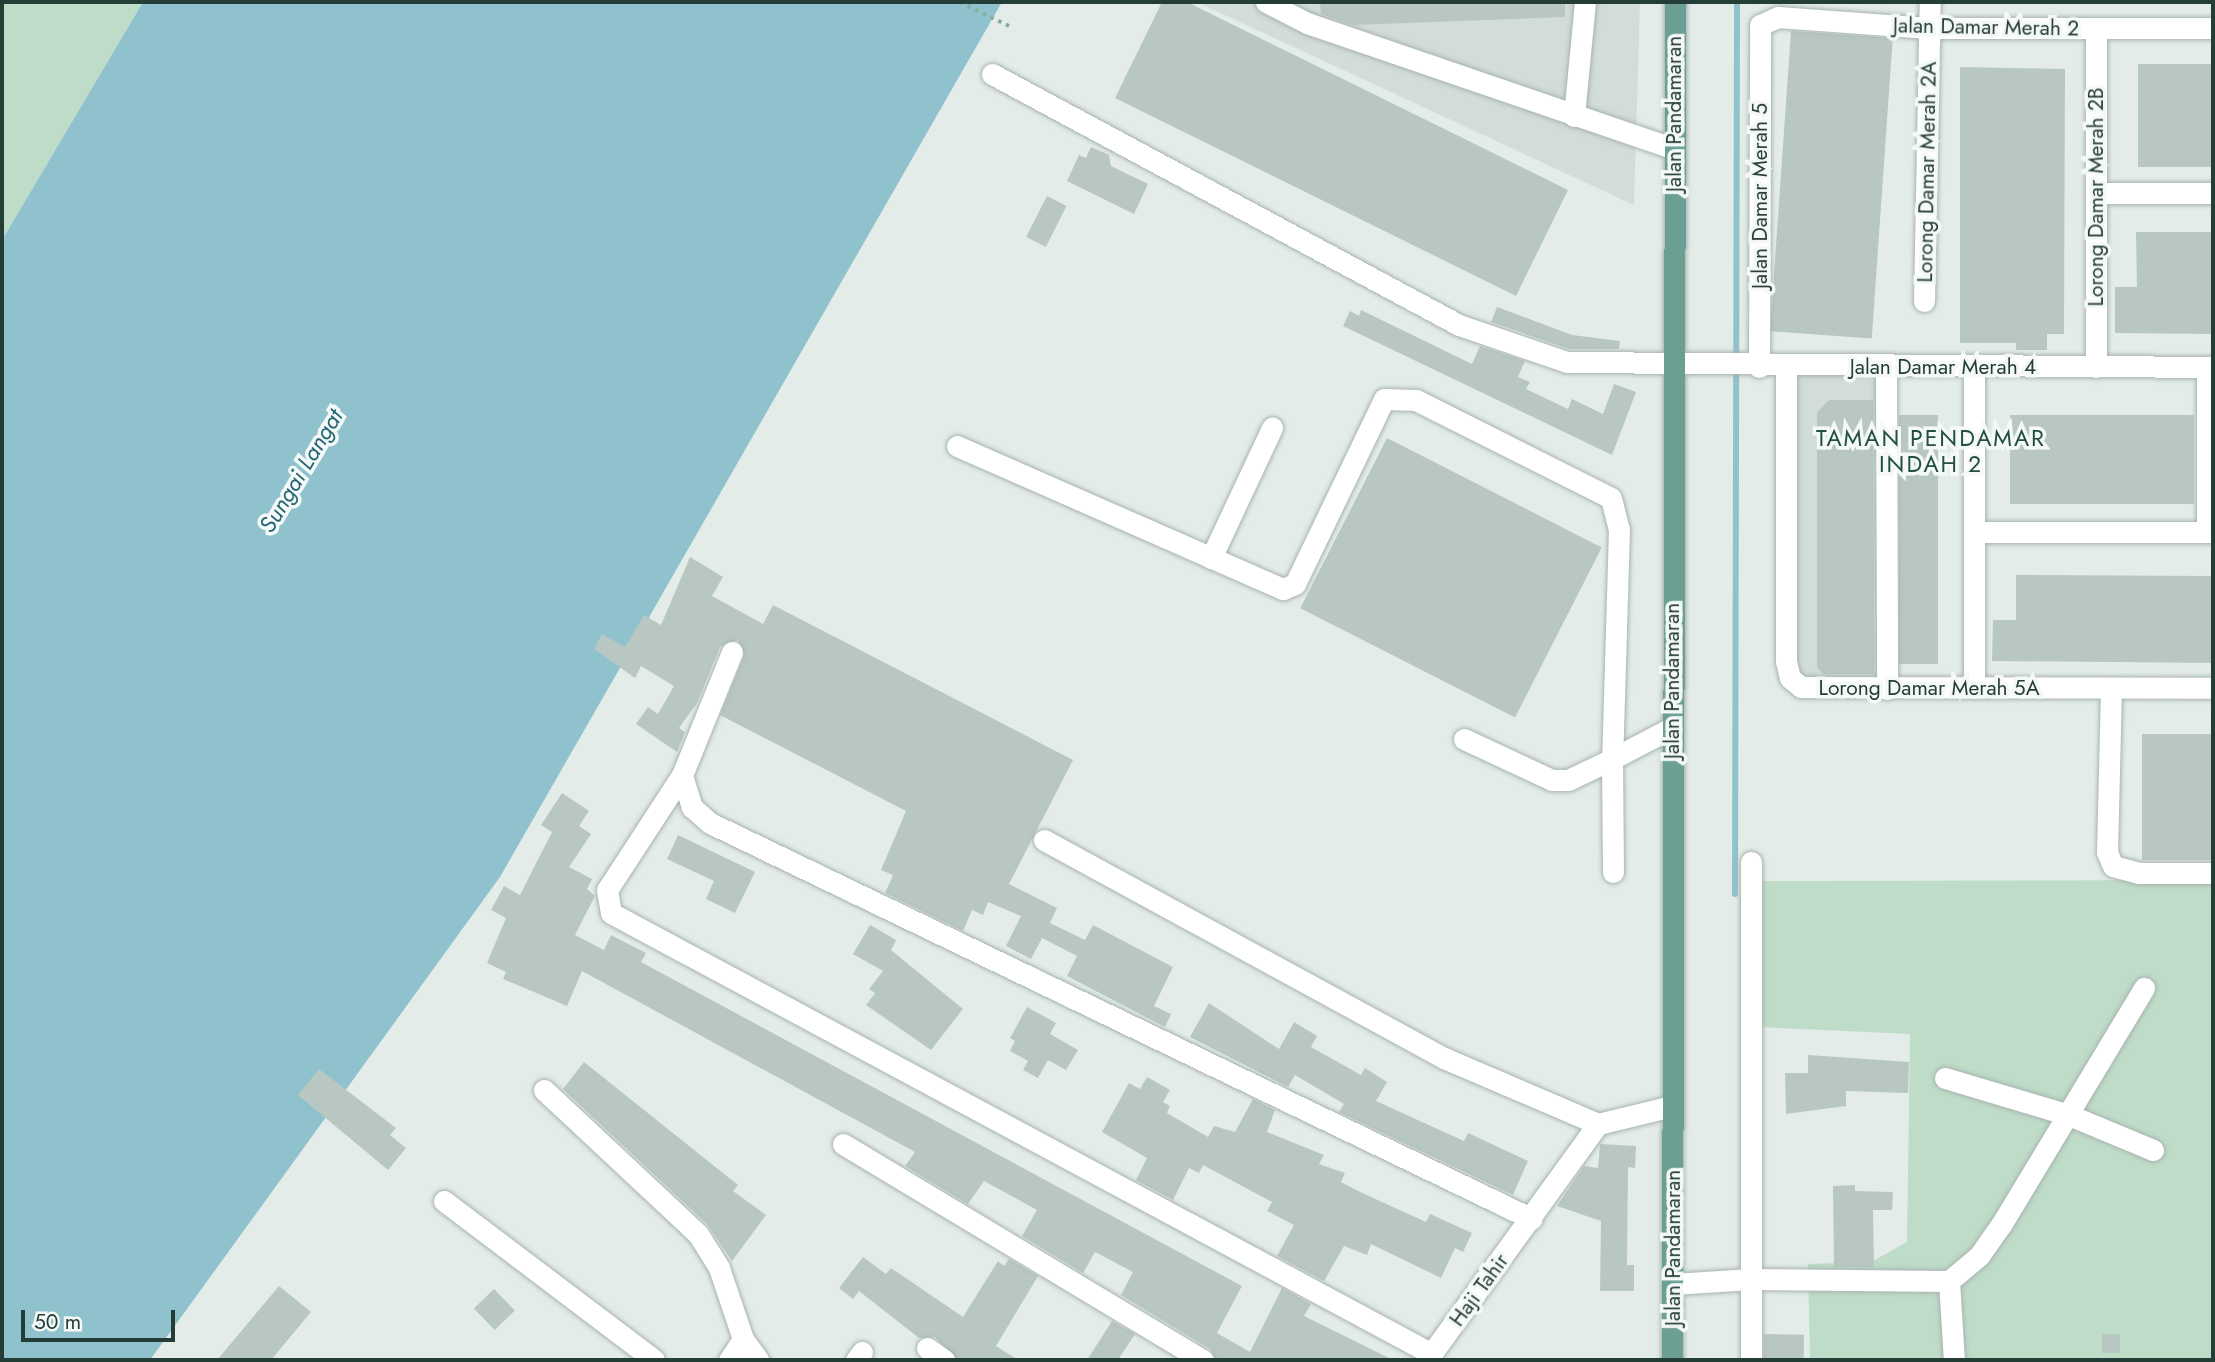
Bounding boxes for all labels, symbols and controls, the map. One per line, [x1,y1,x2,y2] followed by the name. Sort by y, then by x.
[1893,13,2079,41] street label: Jalan Damar Merah 2
[1661,36,1687,192] street label: Jalan Pandamaran
[1912,61,1942,283] street label: Lorong Damar Merah 2A
[2083,87,2109,307] street label: Lorong Damar Merah 2B
[1747,103,1773,289] street label: Jalan Damar Merah 5
[1850,354,2036,380] street label: Jalan Damar Merah 4
[253,404,349,538] water label: Sungai Langat
[1818,424,2044,478] district label: TAMAN PENDAMAR INDAH 2
[1659,603,1685,759] street label: Jalan Pandamaran
[1818,675,2040,701] street label: Lorong Damar Merah 5A
[1660,1170,1686,1326] street label: Jalan Pandamaran
[1444,1249,1514,1331] street label: Haji Tahir
[24,1296,178,1340] scale bar
[34,1307,81,1337] text: 50 m

